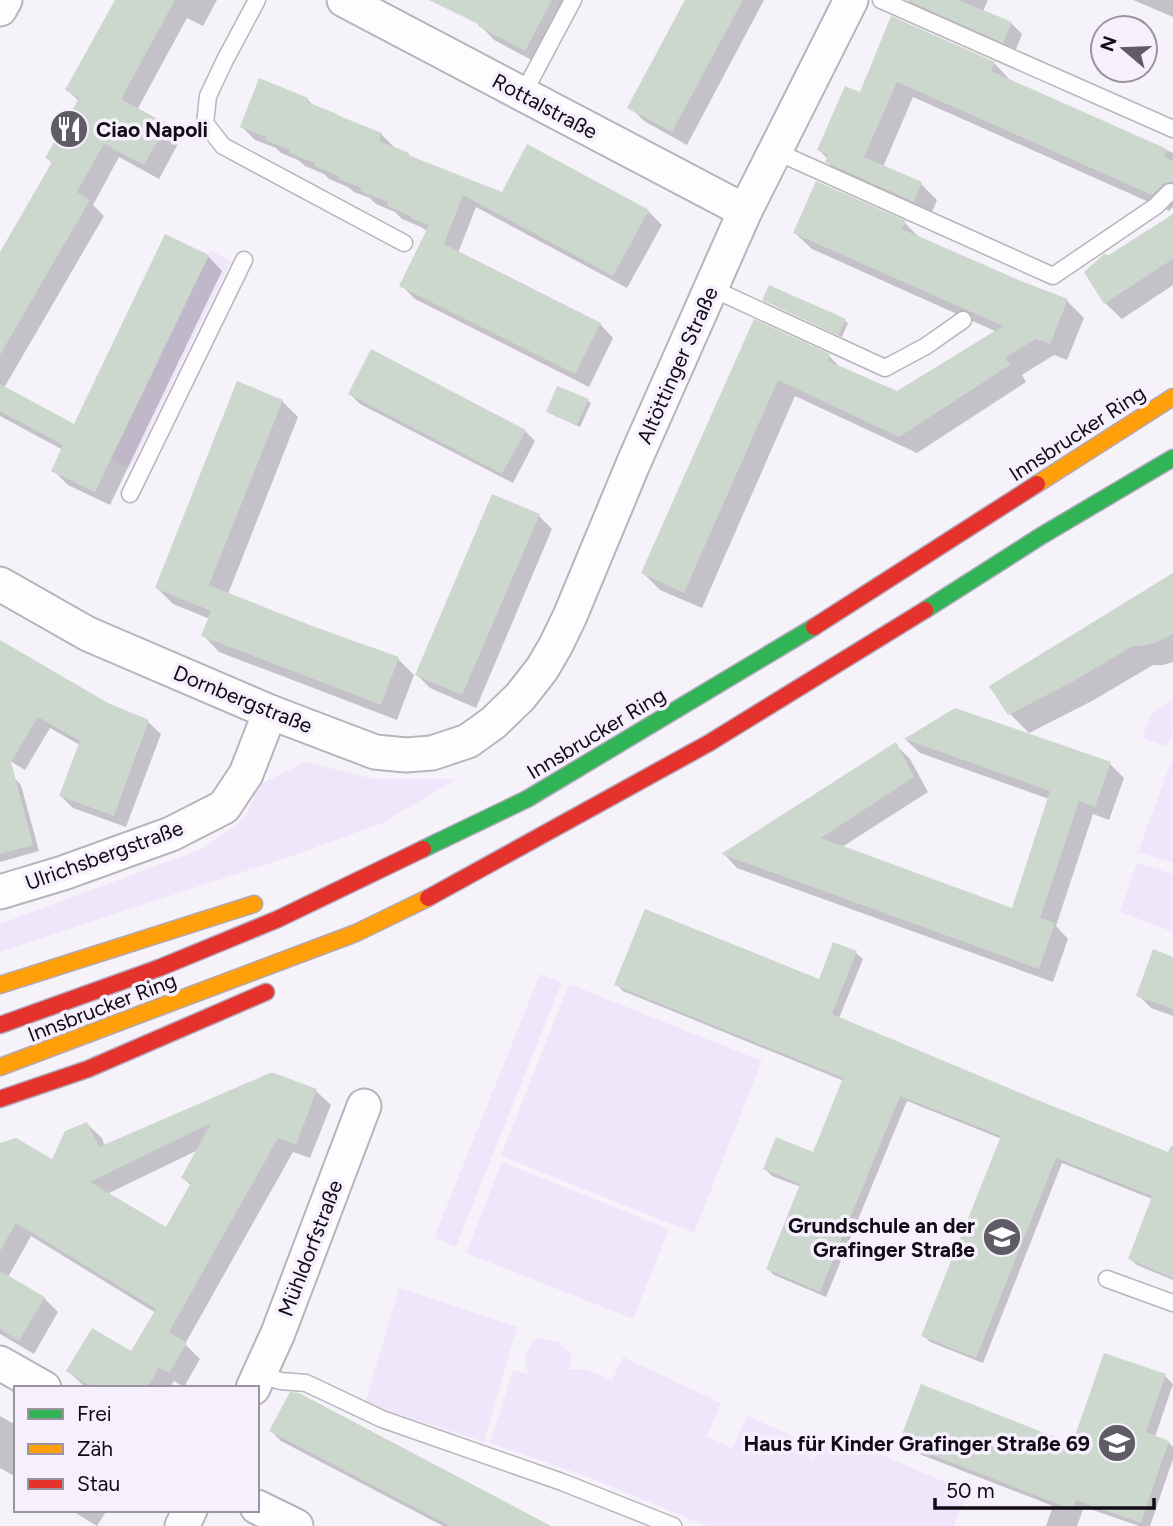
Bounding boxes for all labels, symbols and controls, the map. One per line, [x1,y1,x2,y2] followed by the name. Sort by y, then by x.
[1089,14,1159,84] north arrow
[1095,33,1122,54] text: N
[488,68,602,144] street label: Rottalstraße
[48,108,90,150] restaurant icon: Ciao Napoli
[96,117,208,142] place label: Ciao Napoli
[631,283,723,447] street label: Altöttinger Straße
[1004,380,1150,486] street label: Innsbrucker Ring
[170,660,316,738] street label: Dornbergstraße
[522,682,670,784] street label: Innsbrucker Ring
[22,815,186,895] street label: Ulrichsbergstraße
[24,967,180,1047] street label: Innsbrucker Ring
[273,1176,347,1320] street label: Mühldorfstraße
[788,1213,975,1262] place label: Grundschule an der Grafinger Straße
[981,1216,1023,1258] school or university icon: Grundschule an der Grafinger Straße
[14,1386,259,1512] legend
[77,1401,112,1426] text: Frei
[1096,1422,1138,1464] school or university icon: Haus für Kinder Grafinger Straße 69
[743,1431,1090,1456] place label: Haus für Kinder Grafinger Straße 69
[77,1436,113,1461] text: Zäh
[935,1466,1154,1510] scale bar
[77,1471,120,1496] text: Stau
[946,1478,995,1503] text: 50 m

